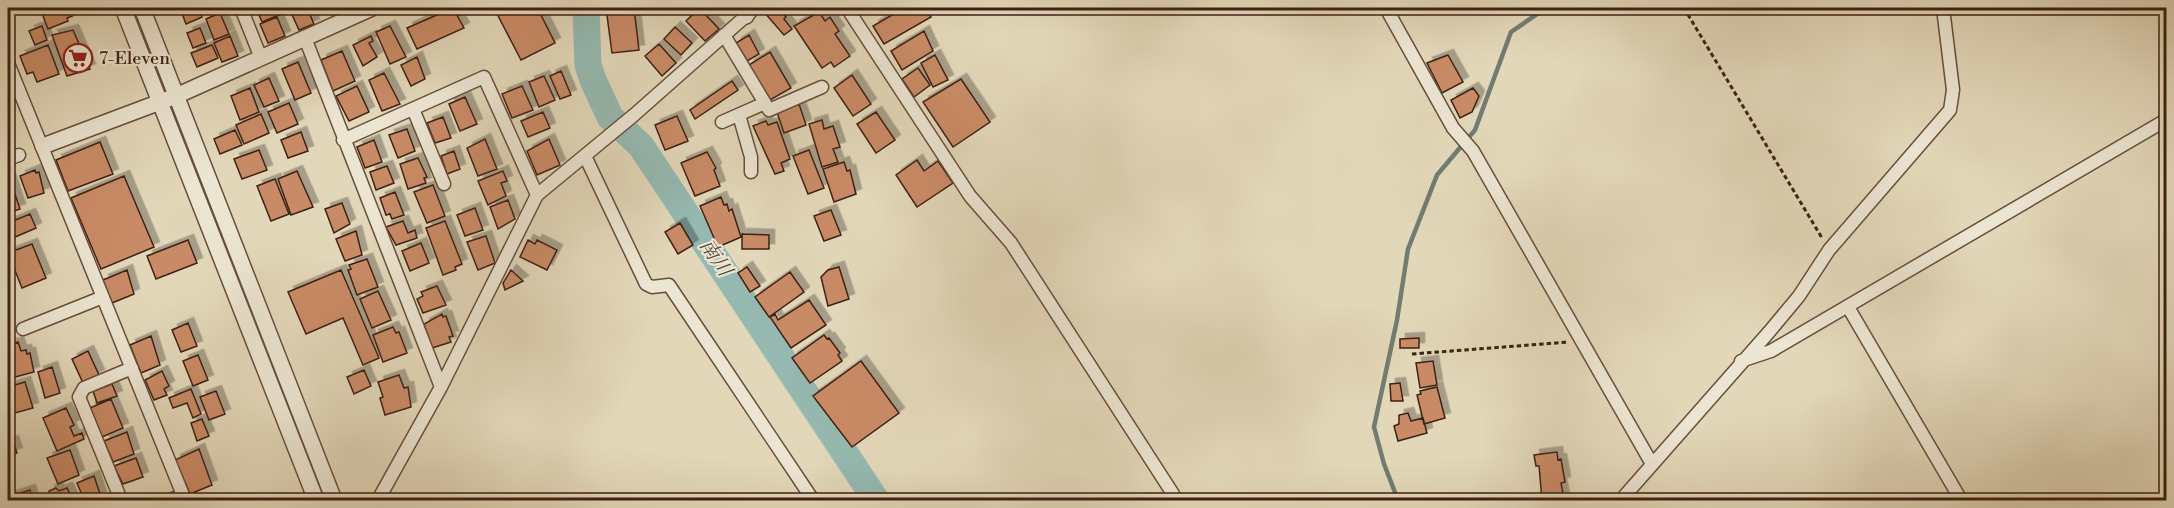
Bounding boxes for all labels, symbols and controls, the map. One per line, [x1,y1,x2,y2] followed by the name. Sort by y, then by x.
[62,42,94,74] supermarket icon: 7-Eleven
[99,47,170,70] place label: 7-Eleven
[693,234,738,283] water label: 南川

